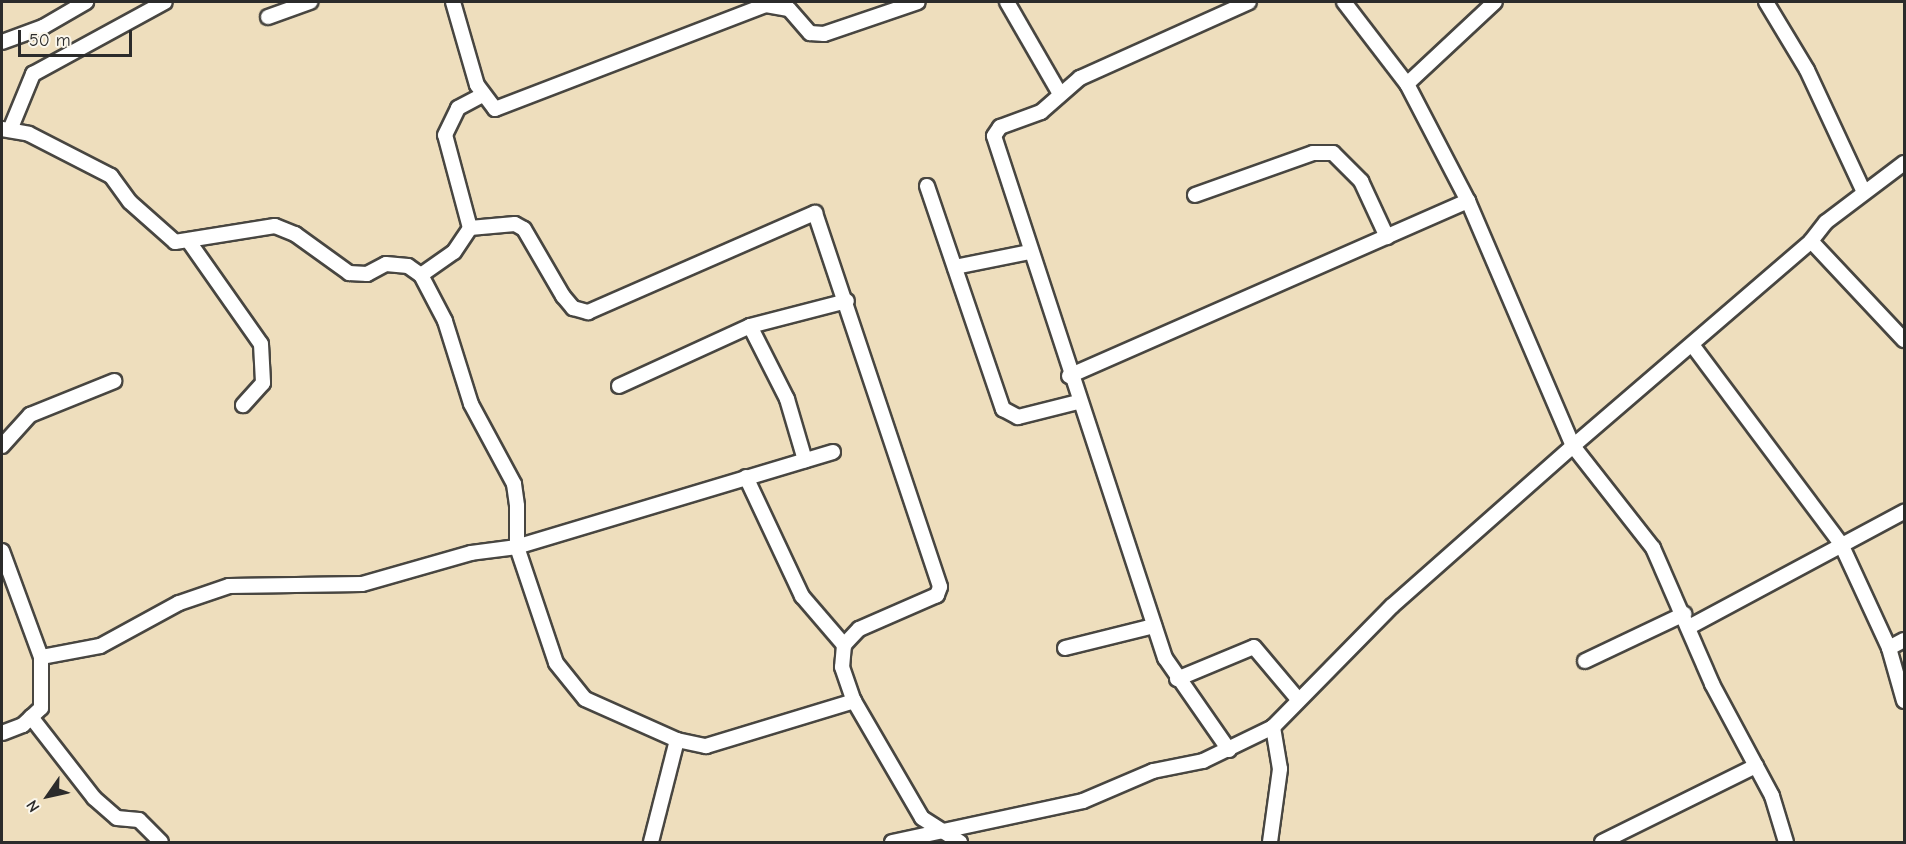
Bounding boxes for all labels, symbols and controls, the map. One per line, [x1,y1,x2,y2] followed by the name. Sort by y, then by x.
[21,18,135,56] scale bar
[29,30,71,51] text: 50 m
[18,766,78,826] north arrow
[23,797,43,815] text: N

